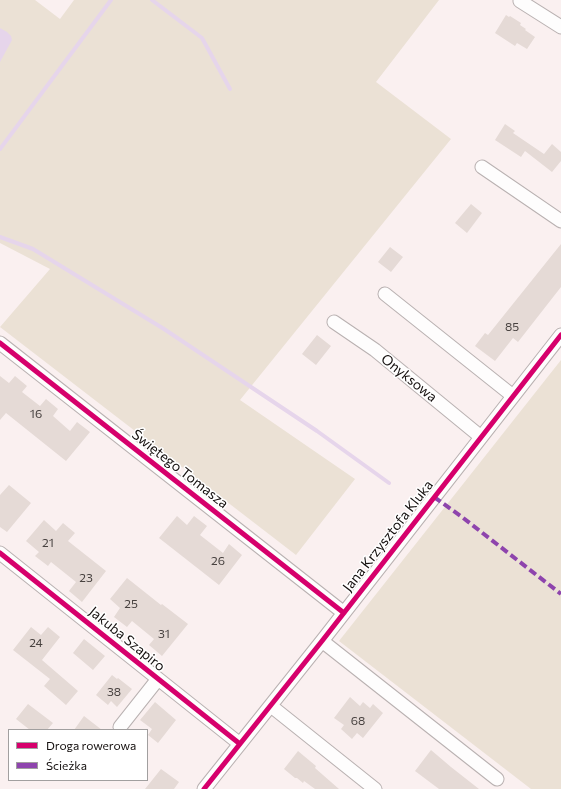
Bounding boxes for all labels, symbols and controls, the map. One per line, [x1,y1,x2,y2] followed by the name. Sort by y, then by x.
[505,320,519,334] house number: 85
[378,350,440,406] street label: Onyksowa
[30,407,42,421] house number: 16
[128,426,232,512] street label: Świętego Tomasza
[339,477,437,595] street label: Jana Krzysztofa Kluka
[42,536,54,550] house number: 21
[211,554,225,568] house number: 26
[79,571,93,585] house number: 23
[124,597,138,611] house number: 25
[86,603,168,675] street label: Jakuba Szapiro
[158,627,170,641] house number: 31
[29,636,43,650] house number: 24
[107,685,121,699] house number: 38
[351,714,365,728] house number: 68
[8,729,148,781] legend
[46,738,136,752] text: Droga rowerowa
[46,758,87,772] text: Ścieżka

